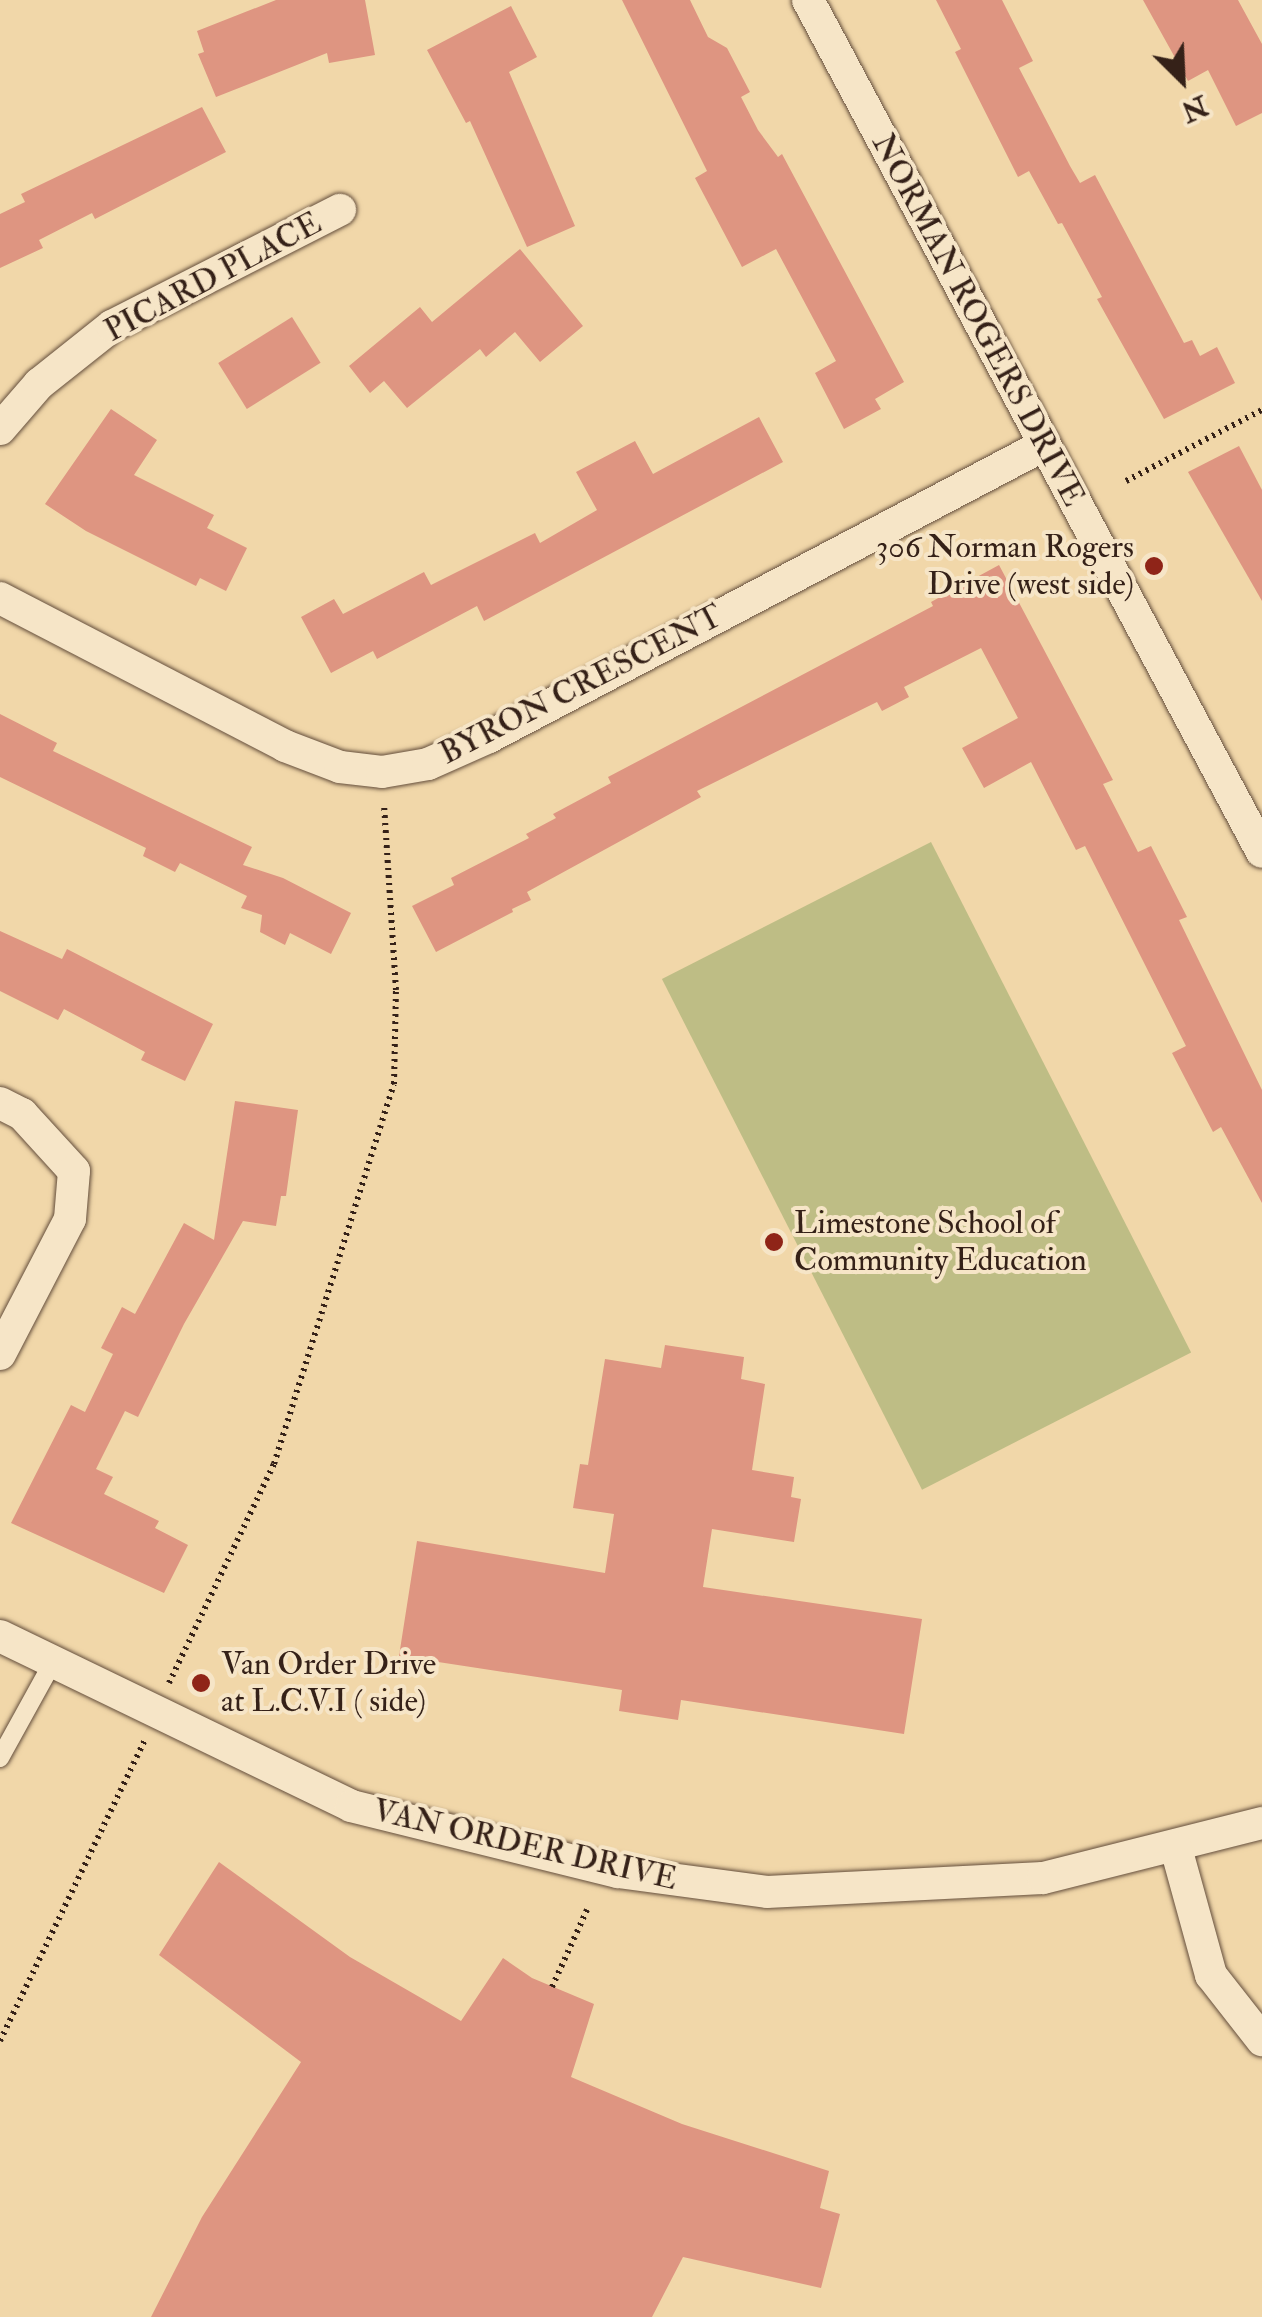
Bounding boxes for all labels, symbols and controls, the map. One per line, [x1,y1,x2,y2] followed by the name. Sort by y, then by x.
[1132,30,1232,130] north arrow
[1176,87,1213,129] text: N
[863,127,1093,513] street label: NORMAN ROGERS DRIVE
[98,204,328,350] street label: PICARD PLACE
[876,529,1134,604] place label: 306 Norman Rogers Drive (west side)
[1143,555,1165,577] marker: 306 Norman Rogers Drive (west side)
[433,597,729,773] street label: BYRON CRESCENT
[794,1205,1087,1280] place label: Limestone School of Community Education
[763,1231,785,1253] marker: Limestone School of Community Education
[221,1646,436,1721] place label: Van Order Drive at L.C.V.I ( side)
[190,1672,212,1694] marker: Van Order Drive at L.C.V.I ( side)
[369,1791,681,1899] street label: VAN ORDER DRIVE

